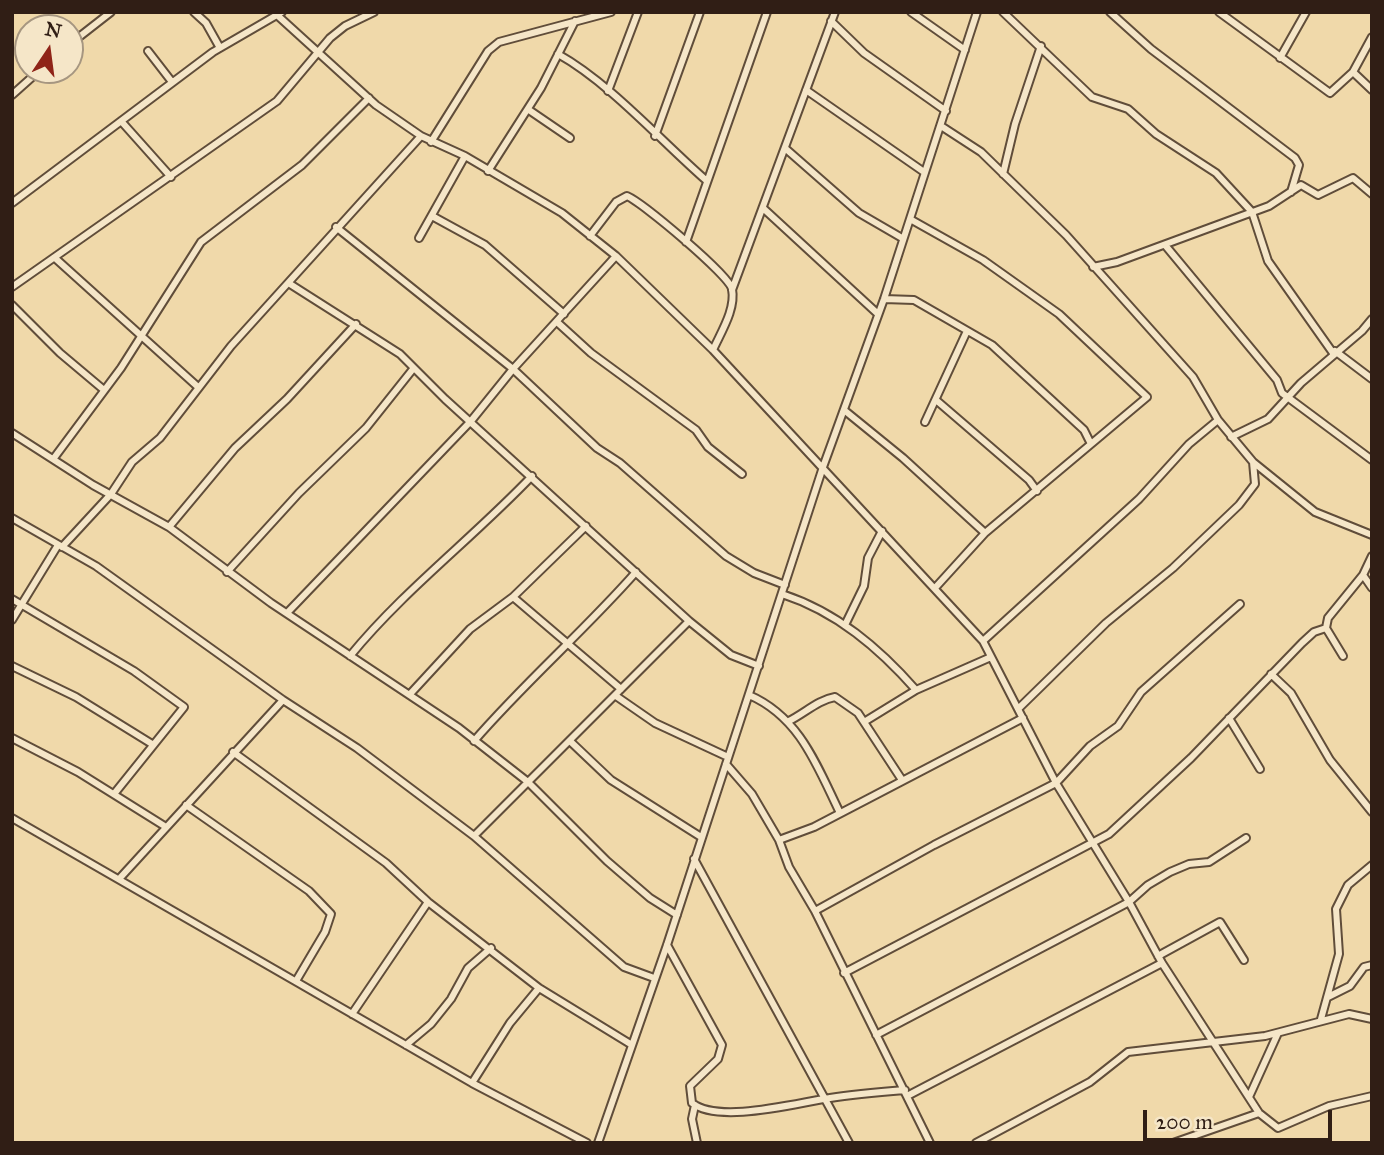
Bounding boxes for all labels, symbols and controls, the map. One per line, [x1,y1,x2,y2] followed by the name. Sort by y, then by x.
[14,14,84,84] north arrow
[43,17,64,43] text: N
[1146,1096,1335,1140] scale bar
[1156,1109,1213,1135] text: 200 m

